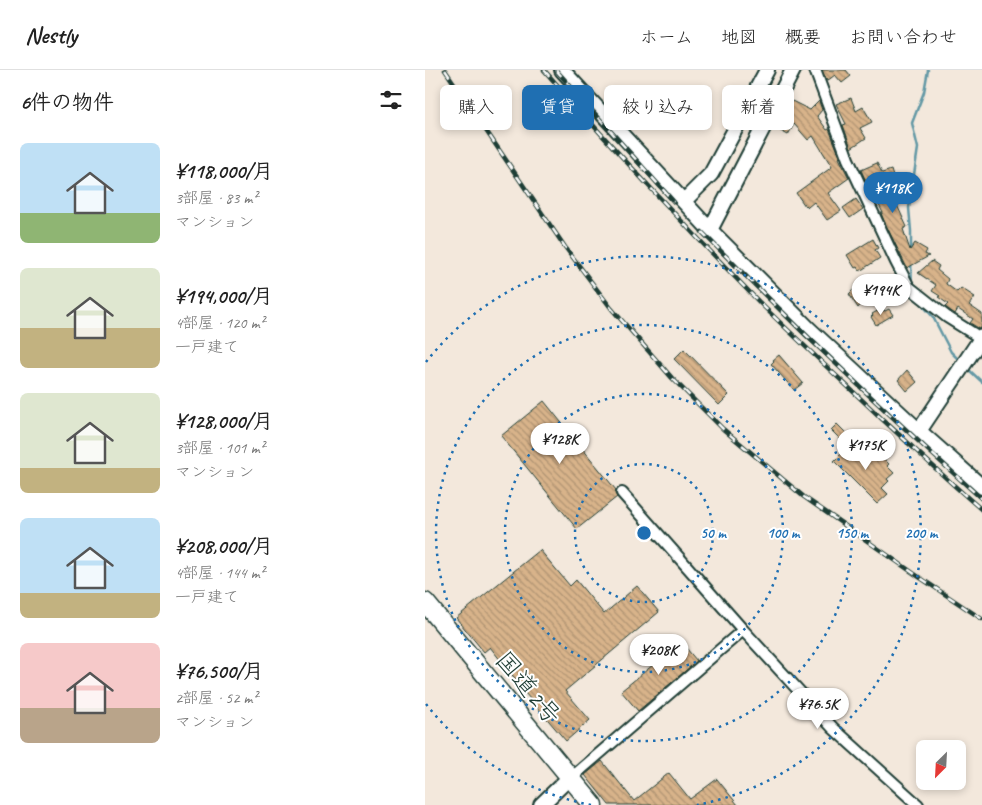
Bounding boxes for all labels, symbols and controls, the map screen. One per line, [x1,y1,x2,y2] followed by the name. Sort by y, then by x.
[25,20,77,50] text: Nestly
[640,26,693,48] text: ホーム
[721,26,757,48] text: 地図
[785,26,821,48] text: 概要
[849,26,957,48] text: お問い合わせ
[440,85,512,130] chip: 購入
[522,85,594,130] chip: 賃貸
[604,85,712,130] chip: 絞り込み
[722,85,794,130] chip: 新着
[377,86,405,114] icon: filters
[20,89,114,115] text: 6件の物件
[175,158,273,184] text: ¥118,000/月
[60,163,120,223] icon: home
[858,172,928,214] pin: ¥118K
[875,178,911,198] text: ¥118K
[175,188,257,208] text: 3部屋 · 83 m²
[175,212,254,232] text: マンション
[846,274,916,316] pin: ¥194K
[863,280,899,300] text: ¥194K
[175,283,273,309] text: ¥194,000/月
[60,288,120,348] icon: home
[175,313,265,333] text: 4部屋 · 120 m²
[175,337,239,357] text: 一戸建て
[175,408,273,434] text: ¥128,000/月
[60,413,120,473] icon: home
[525,422,595,465] pin: ¥128K
[831,428,901,471] pin: ¥175K
[542,429,578,449] text: ¥128K
[848,435,884,455] text: ¥175K
[175,438,265,458] text: 3部屋 · 101 m²
[175,462,254,482] text: マンション
[635,524,653,542] centre of rings
[700,524,727,543] text: 50 m
[767,524,801,543] text: 100 m
[836,524,870,543] text: 150 m
[905,524,939,543] text: 200 m
[175,533,273,559] text: ¥208,000/月
[60,538,120,598] icon: home
[175,563,265,583] text: 4部屋 · 144 m²
[175,587,239,607] text: 一戸建て
[624,634,694,676] pin: ¥208K
[641,640,677,660] text: ¥208K
[488,645,568,731] street label: 国道2号
[175,658,264,684] text: ¥76,500/月
[60,663,120,723] icon: home
[175,688,257,708] text: 2部屋 · 52 m²
[777,688,859,730] pin: ¥76.5K
[798,694,838,714] text: ¥76.5K
[175,712,254,732] text: マンション
[916,740,966,790] north arrow
[916,740,966,790] map controls

